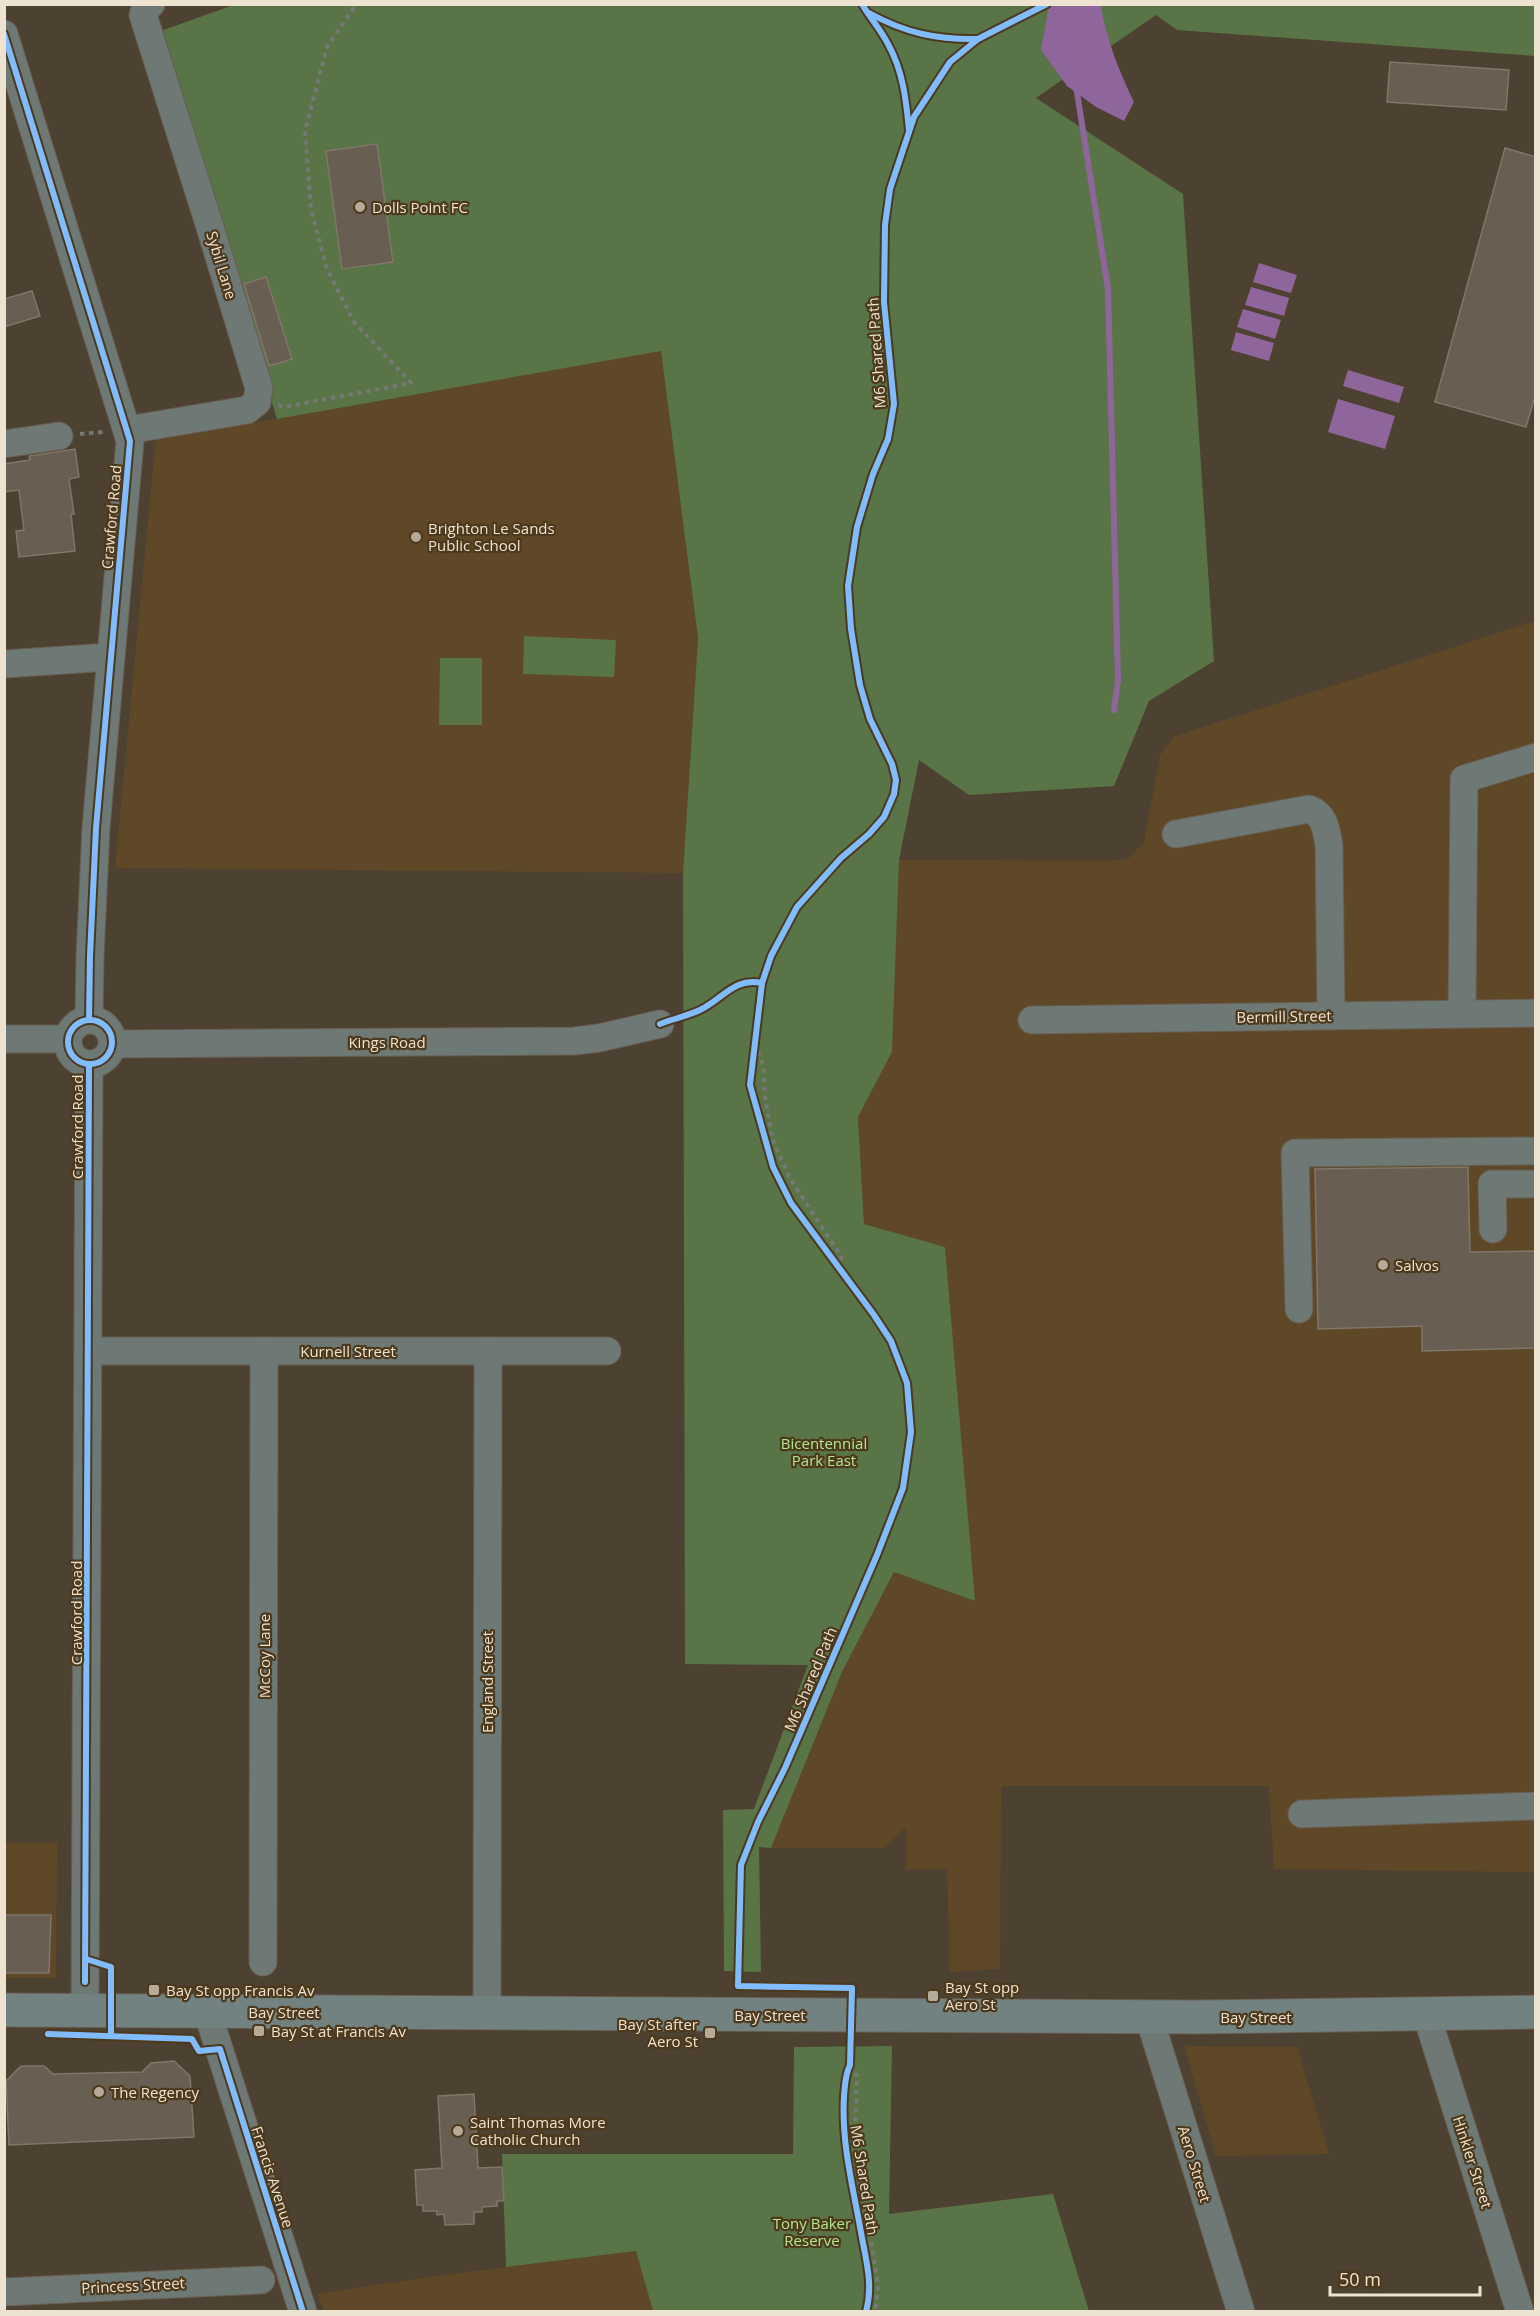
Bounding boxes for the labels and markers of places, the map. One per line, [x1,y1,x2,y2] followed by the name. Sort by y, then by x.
[372,197,468,217] place label: Dolls Point FC
[353,200,367,214] marker: Dolls Point FC
[428,518,555,555] place label: Brighton Le Sands Public School
[409,530,423,544] marker: Brighton Le Sands Public School
[1395,1255,1439,1275] place label: Salvos
[1376,1258,1390,1272] marker: Salvos
[945,1977,1019,2014] place label: Bay St opp Aero St
[166,1980,315,2000] place label: Bay St opp Francis Av
[147,1983,161,1997] marker: Bay St opp Francis Av
[926,1989,940,2003] marker: Bay St opp Aero St
[618,2014,698,2051] place label: Bay St after Aero St
[271,2021,406,2041] place label: Bay St at Francis Av
[252,2024,266,2038] marker: Bay St at Francis Av
[703,2026,717,2040] marker: Bay St after Aero St
[111,2082,199,2102] place label: The Regency
[92,2085,106,2099] marker: The Regency
[470,2112,606,2149] place label: Saint Thomas More Catholic Church
[451,2124,465,2138] marker: Saint Thomas More Catholic Church

